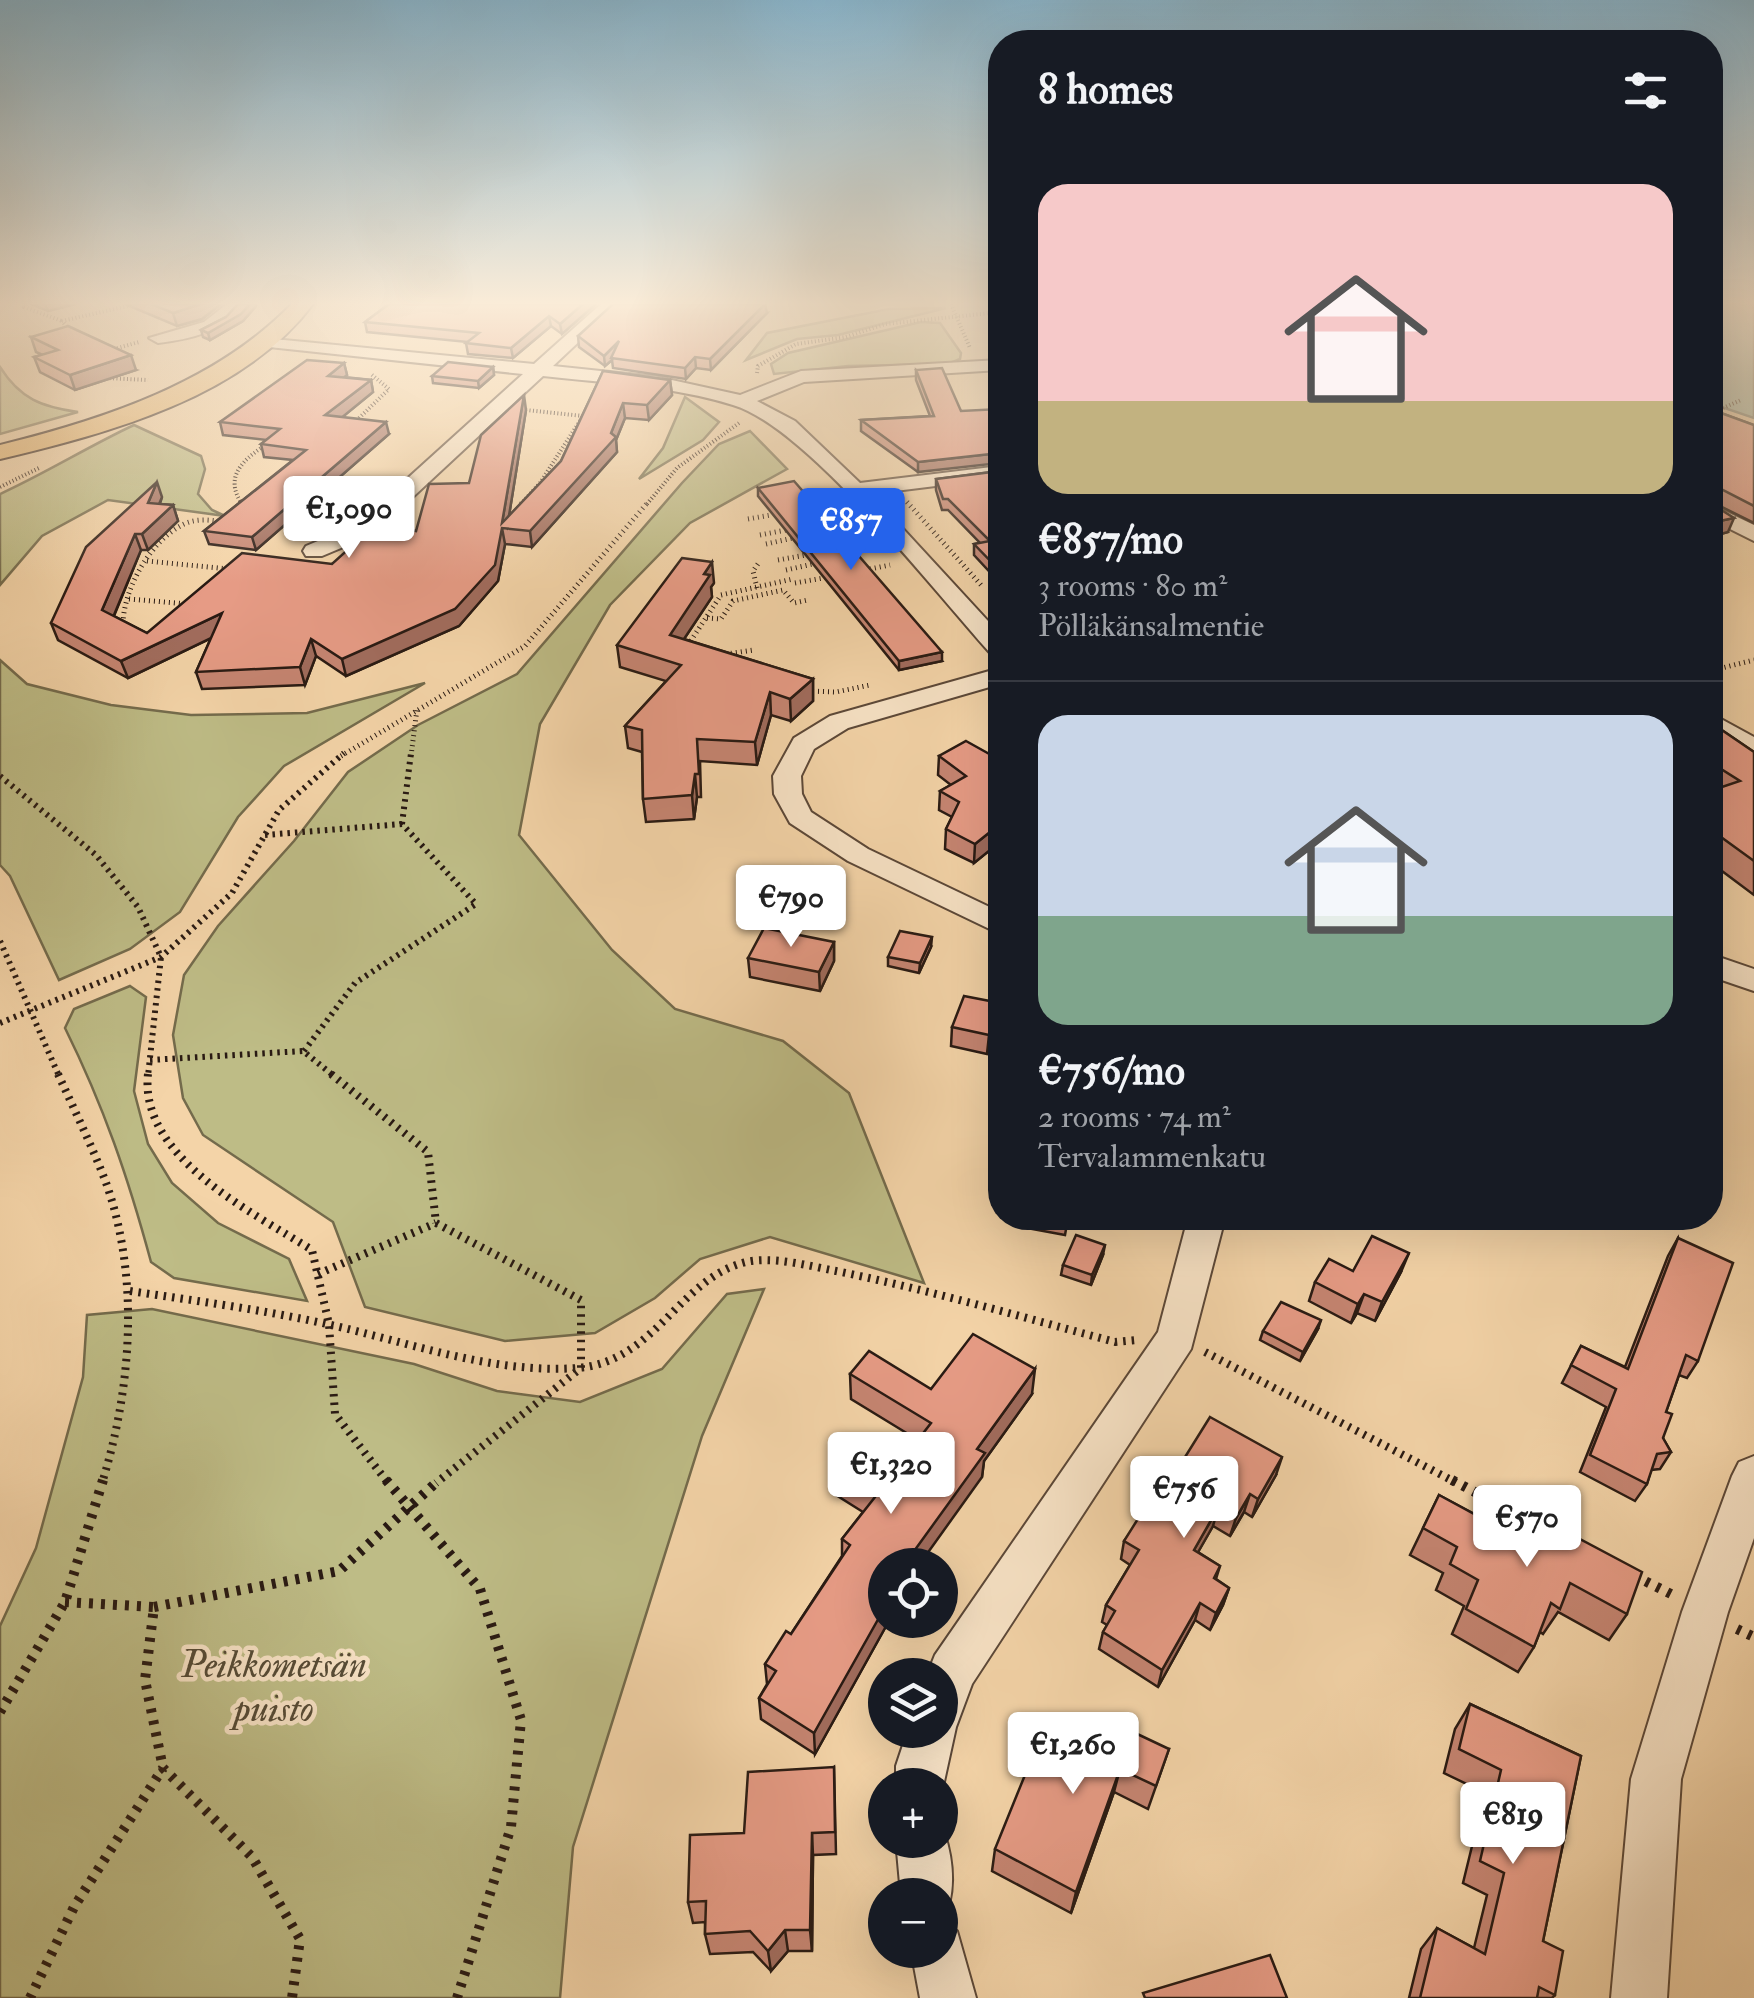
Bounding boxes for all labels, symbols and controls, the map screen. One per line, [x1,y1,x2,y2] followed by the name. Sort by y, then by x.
[1618,63,1673,118] icon: filters
[1038,64,1173,116] text: 8 homes
[1266,249,1446,429] icon: home
[268,476,430,561] pin: €1,090
[306,488,392,528] text: €1,090
[792,488,910,573] pin: €857
[820,500,882,540] text: €857
[1038,514,1183,566] text: €857/mo
[1038,566,1227,606] text: 3 rooms · 80 m²
[1038,606,1264,646] text: Pölläkänsalmentie
[1266,780,1446,960] icon: home
[732,865,850,950] pin: €790
[758,877,824,917] text: €790
[1038,1045,1185,1097] text: €756/mo
[1038,1097,1231,1137] text: 2 rooms · 74 m²
[1038,1137,1266,1177] text: Tervalammenkatu
[810,1432,972,1517] pin: €1,320
[850,1444,932,1484] text: €1,320
[1125,1456,1243,1541] pin: €756
[1152,1468,1216,1508] text: €756
[1468,1485,1586,1570] pin: €570
[1495,1497,1559,1537] text: €570
[868,1548,958,1968] map controls
[868,1548,958,1638] button: locate
[180,1641,367,1733] park label: Peikkometsän puisto
[868,1658,958,1748] button: layers
[992,1712,1154,1797] pin: €1,260
[1030,1724,1116,1764] text: €1,260
[868,1768,958,1858] button: +
[1454,1782,1572,1867] pin: €819
[1482,1794,1544,1834] text: €819
[868,1878,958,1968] button: −

